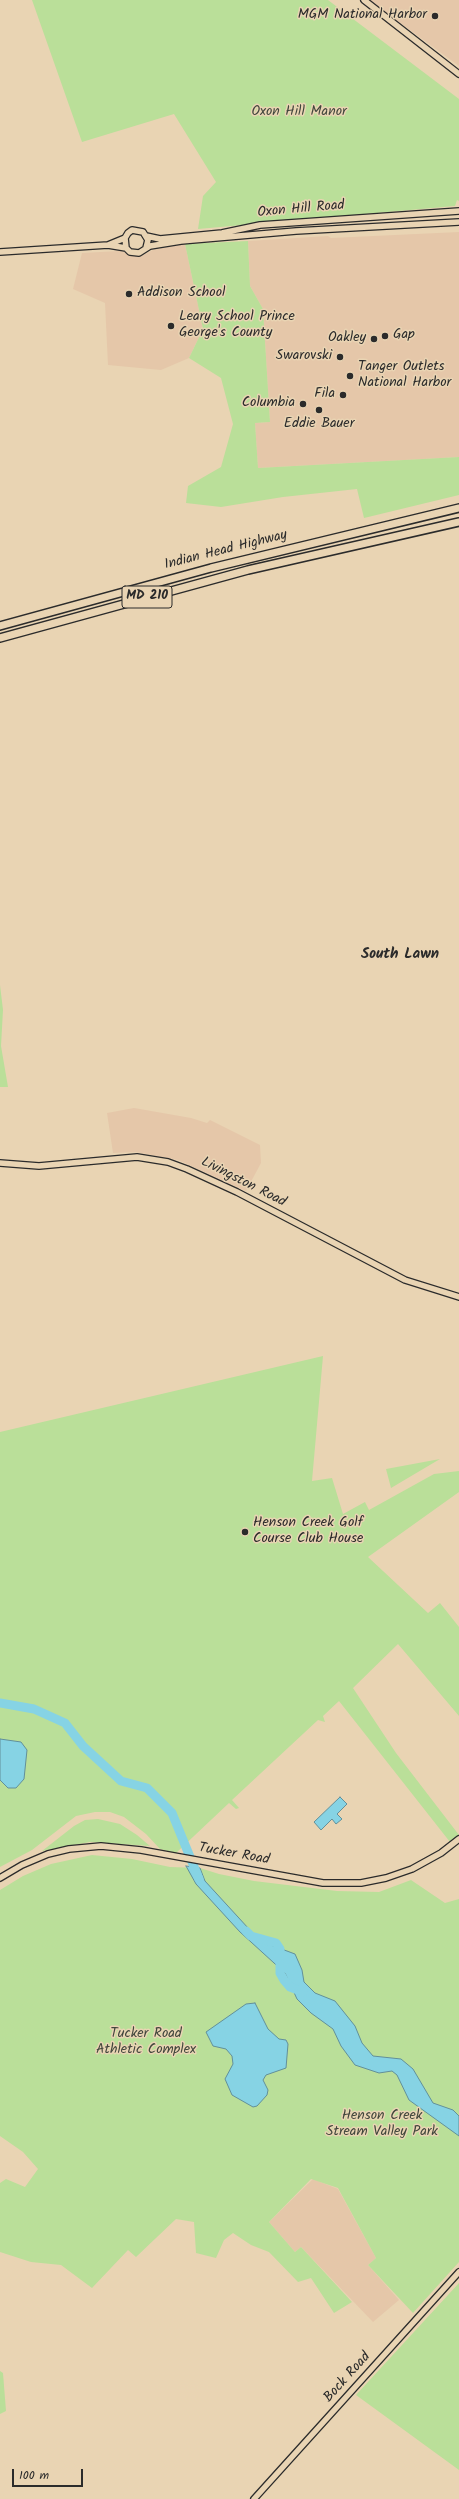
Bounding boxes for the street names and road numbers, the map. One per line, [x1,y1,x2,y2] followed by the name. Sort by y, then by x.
[257,198,345,222] street label: Oxon Hill Road
[163,528,289,574] street label: Indian Head Highway
[122,586,172,608] road number: MD 210
[198,1154,288,1212] street label: Livingston Road
[197,1841,271,1869] street label: Tucker Road
[321,2349,375,2407] street label: Bock Road

